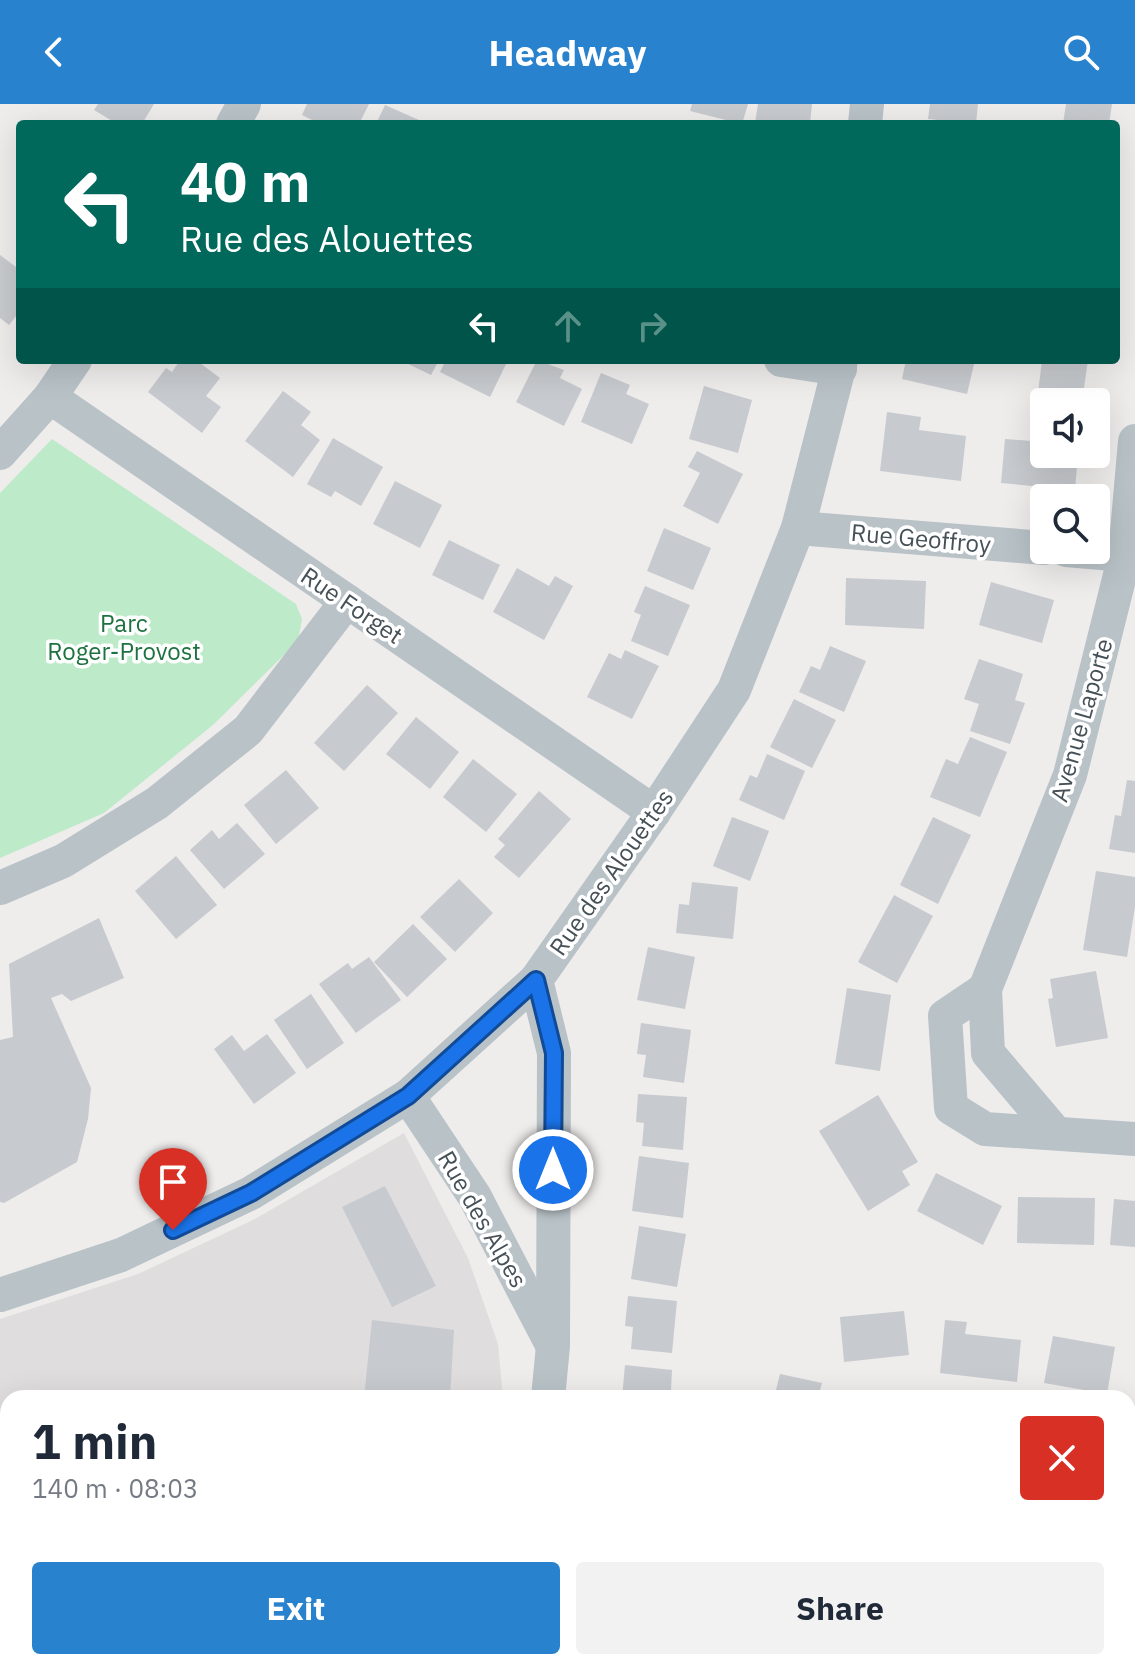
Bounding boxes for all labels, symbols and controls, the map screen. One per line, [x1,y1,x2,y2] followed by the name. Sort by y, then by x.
[489,29,646,76] text: Headway
[32,30,76,74] icon: back
[1059,30,1103,74] icon: search
[180,145,310,217] text: 40 m
[48,152,152,256] icon: left
[180,215,474,262] text: Rue des Alouettes
[462,304,506,348] icon: left
[546,304,590,348] icon: ahead
[630,304,674,348] icon: right
[1030,388,1110,564] map controls
[1030,388,1110,468] button: sound
[1030,484,1110,564] button: search
[850,516,992,560] street label: Rue Geoffroy
[295,559,409,651] street label: Rue Forget
[47,607,201,667] park label: Parc Roger-Provost
[1042,635,1120,805] street label: Avenue Laporte
[542,783,680,961] street label: Rue des Alouettes
[511,1128,595,1212] position arrow
[431,1145,535,1293] street label: Rue des Alpes
[139,1148,207,1230] pin
[151,1160,195,1204] icon: arrive
[32,1410,157,1472] text: 1 min
[1020,1416,1104,1500] button: close
[32,1471,198,1505] text: 140 m · 08:03
[32,1562,560,1654] button: Exit
[576,1562,1104,1654] button: Share

